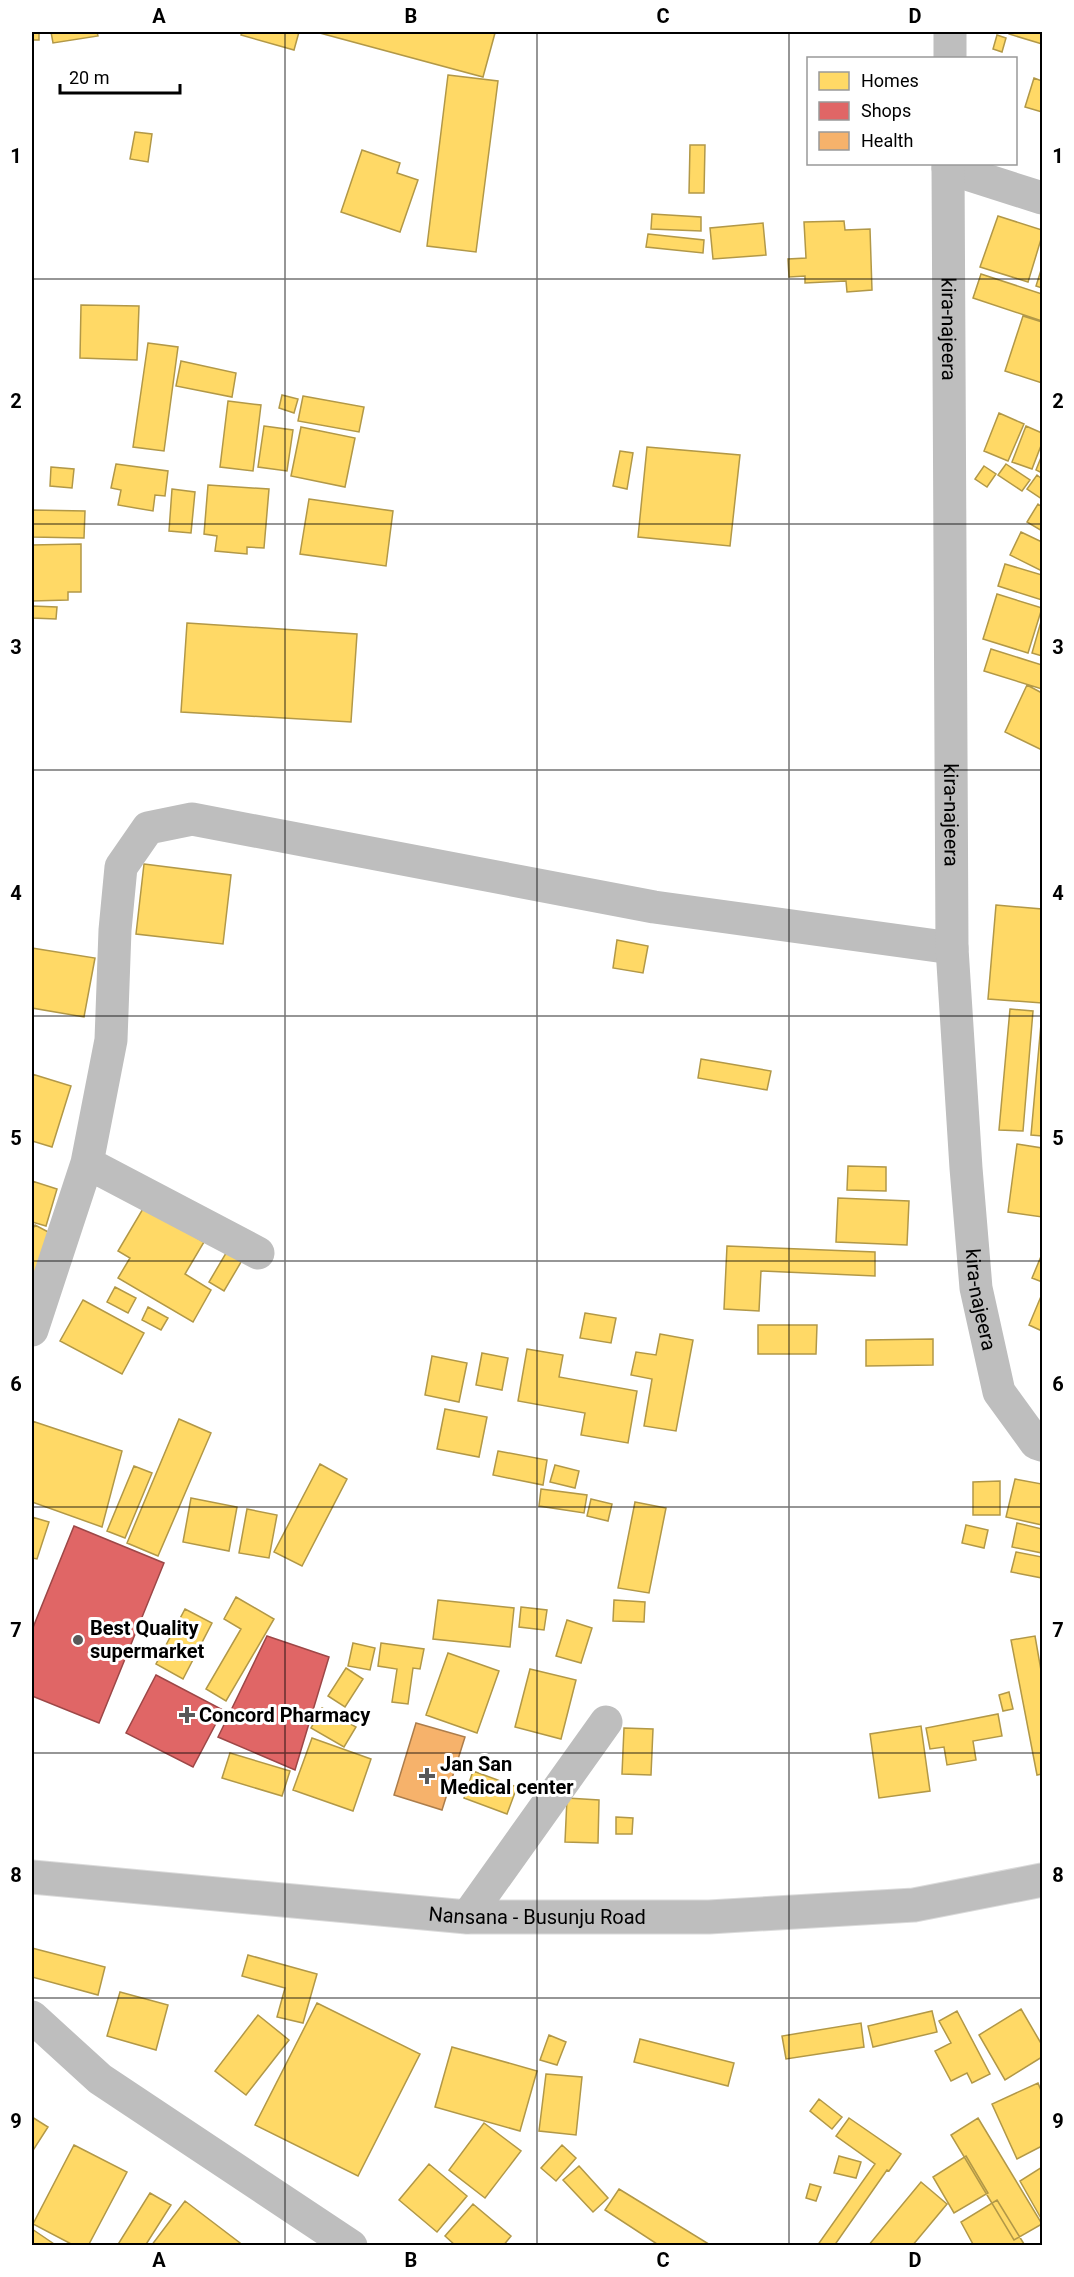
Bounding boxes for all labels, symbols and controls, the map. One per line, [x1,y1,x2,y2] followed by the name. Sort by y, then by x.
[152,4,166,28] text: A
[405,4,417,28] text: B
[656,4,670,28] text: C
[909,4,922,28] text: D
[60,57,180,95] scale bar
[807,57,1017,165] legend
[69,67,109,88] text: 20 m
[861,70,919,91] text: Homes
[861,100,911,121] text: Shops
[861,130,913,151] text: Health
[10,144,22,168] text: 1
[1052,144,1064,168] text: 1
[937,277,961,381] street label: kira-najeera
[10,389,22,413] text: 2
[1052,389,1064,413] text: 2
[10,635,22,659] text: 3
[1052,635,1064,659] text: 3
[939,763,964,867] street label: kira-najeera
[10,881,22,905] text: 4
[1052,881,1064,905] text: 4
[10,1126,22,1150] text: 5
[1052,1126,1064,1150] text: 5
[961,1248,1001,1353] street label: kira-najeera
[10,1372,22,1396] text: 6
[1052,1372,1064,1396] text: 6
[90,1616,204,1663] place label: Best Quality supermarket
[10,1618,22,1642] text: 7
[1052,1618,1064,1642] text: 7
[71,1633,85,1647] marker: Best Quality supermarket
[199,1703,371,1727] place label: Concord Pharmacy
[180,1708,194,1722] marker: Concord Pharmacy
[440,1752,574,1799] place label: Jan San Medical center
[418,1767,436,1785] marker: Jan San Medical center
[10,1863,22,1887] text: 8
[1052,1863,1064,1887] text: 8
[428,1902,646,1929] street label: Nansana - Busunju Road
[10,2109,22,2133] text: 9
[1052,2109,1064,2133] text: 9
[152,2248,166,2272] text: A
[405,2248,417,2272] text: B
[656,2248,670,2272] text: C
[909,2248,922,2272] text: D

